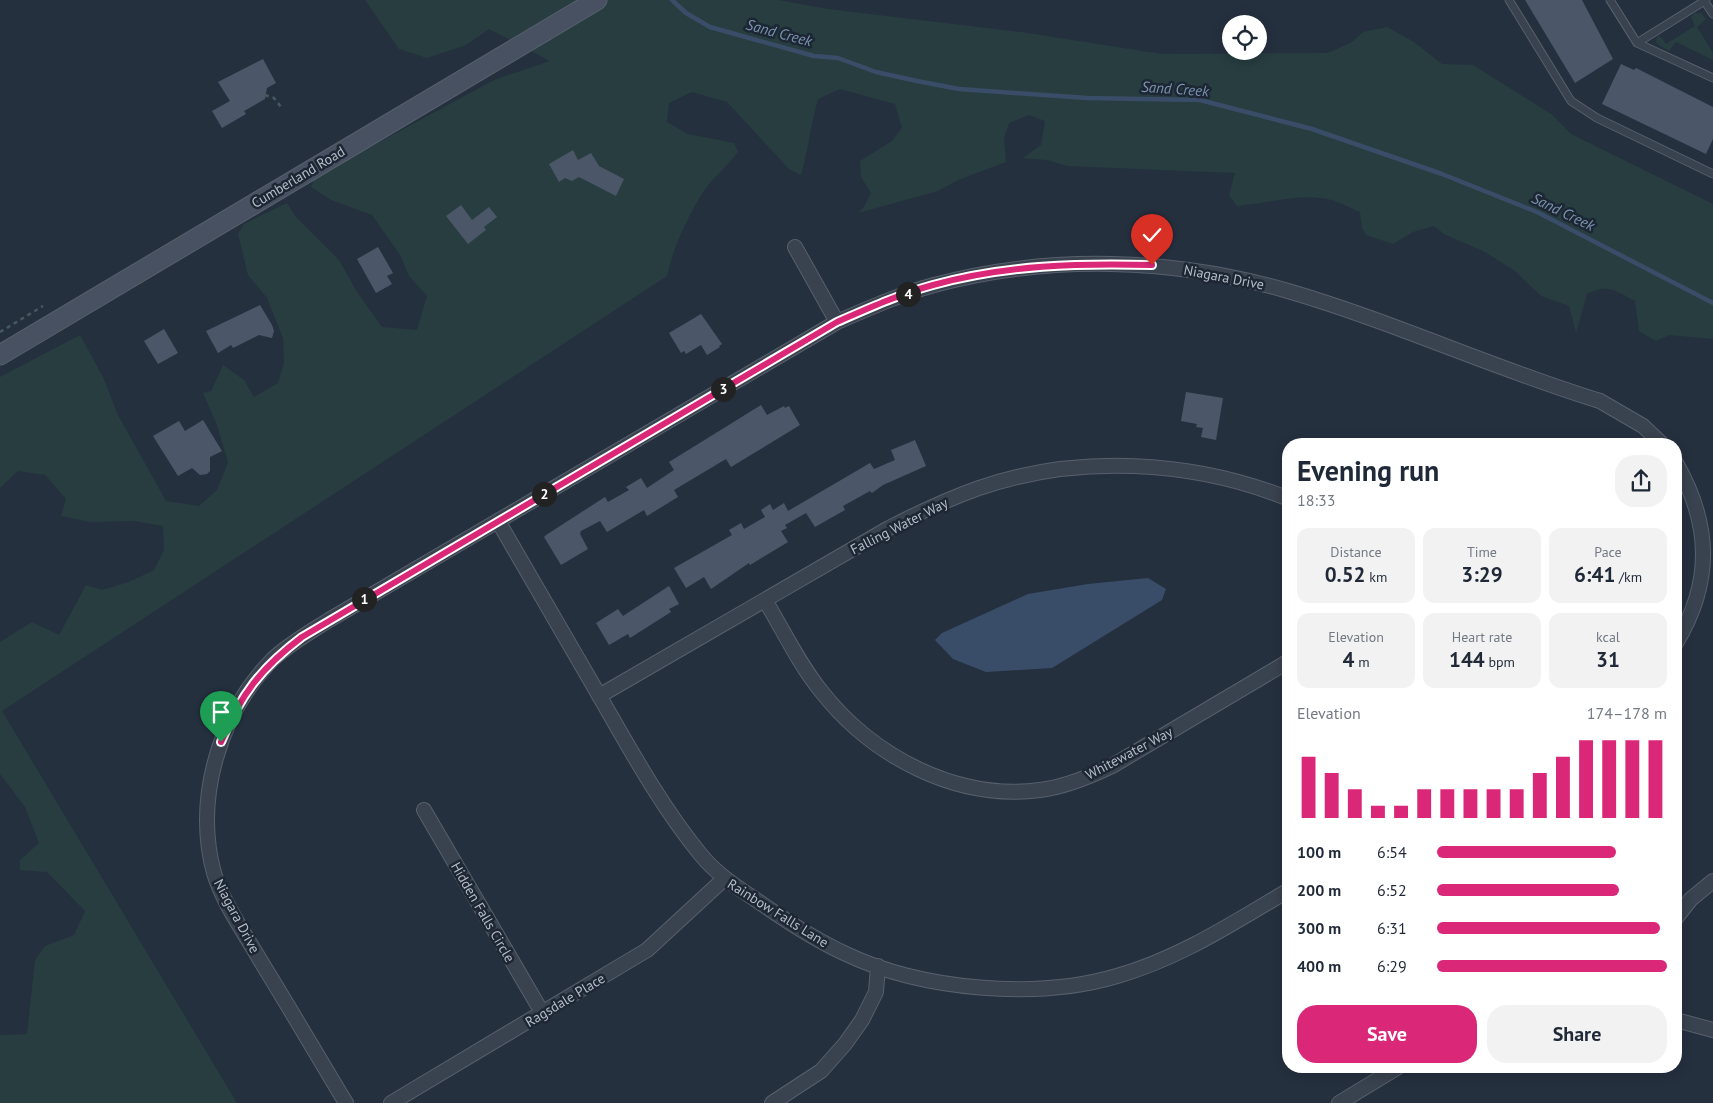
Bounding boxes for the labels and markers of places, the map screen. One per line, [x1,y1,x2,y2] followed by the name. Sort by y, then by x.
[1131,214,1173,265] pin
[896,282,920,306] pin: 4
[710,376,736,402] pin: 3
[532,482,556,506] pin: 2
[352,586,376,612] pin: 1
[200,691,242,742] pin

